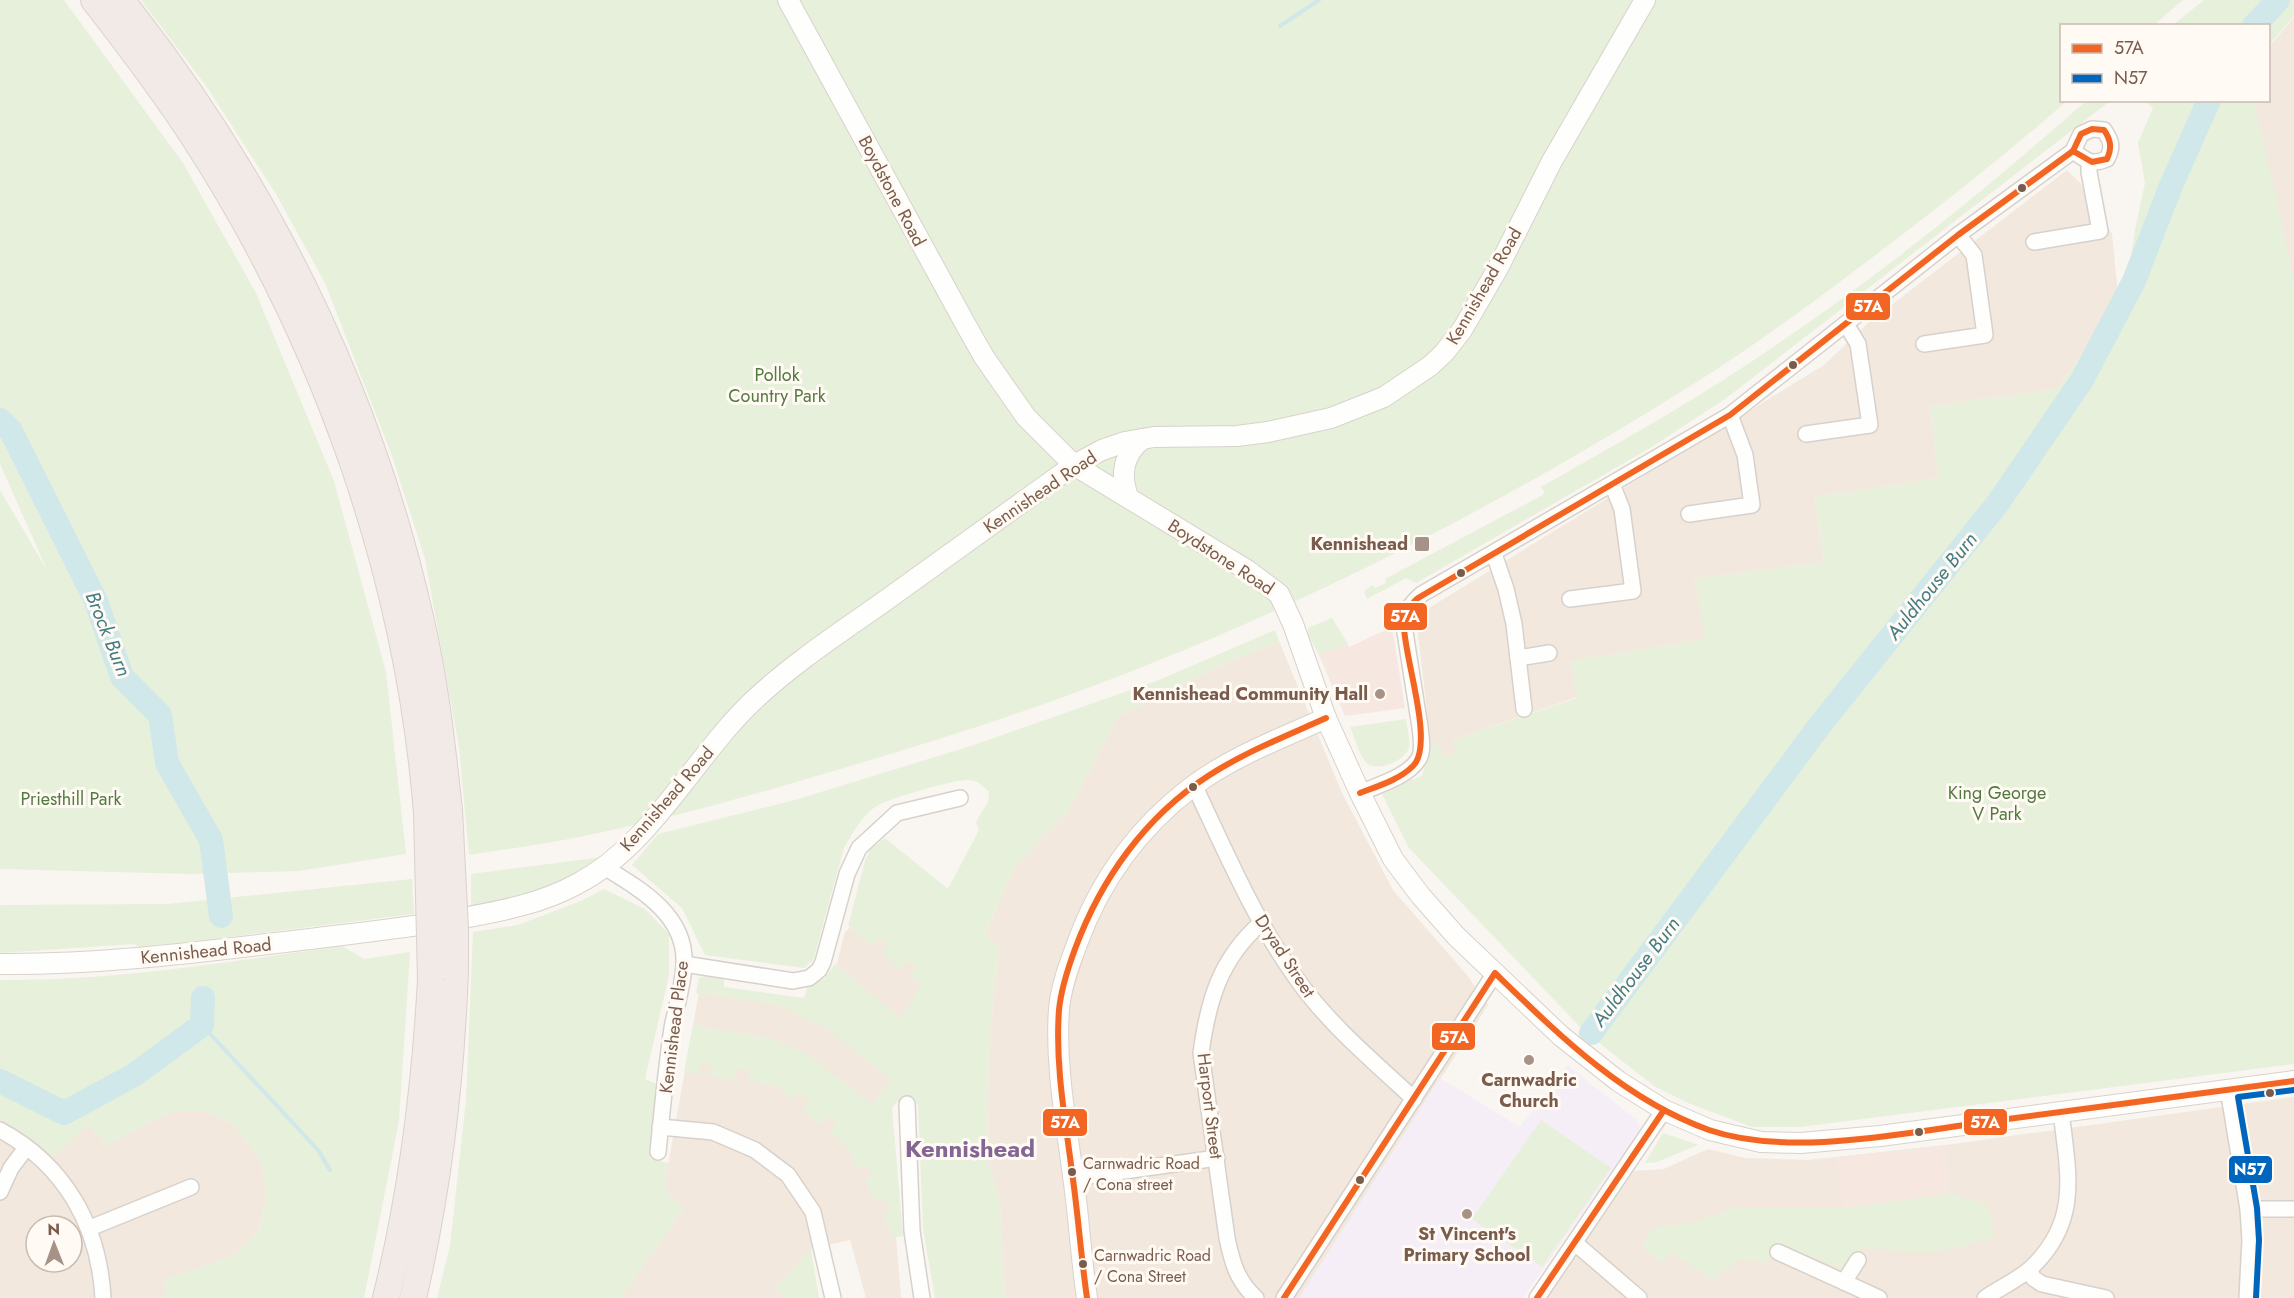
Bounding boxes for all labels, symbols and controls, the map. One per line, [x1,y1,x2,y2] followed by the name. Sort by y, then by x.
[2060,24,2270,102] legend
[2114,35,2144,61] text: 57A
[2114,65,2148,91] text: N57
[852,131,932,251] street label: Boydstone Road
[2016,182,2028,194] unlabelled marker
[1440,223,1528,349] street label: Kennishead Road
[1845,292,1891,321] line badge: 57A
[1853,295,1883,318] text: 57A
[1787,359,1799,371] unlabelled marker
[728,362,826,409] park label: Pollok Country Park
[978,444,1102,540] street label: Kennishead Road
[1163,513,1279,601] street label: Boydstone Road
[1879,526,1984,647] water label: Auldhouse Burn
[1310,531,1408,557] place label: Kennishead
[1413,535,1431,553] marker: Kennishead
[1455,567,1467,579] unlabelled marker
[78,587,138,681] water label: Brock Burn
[1383,602,1428,631] line badge: 57A
[1390,605,1420,628] text: 57A
[1133,681,1368,707] place label: Kennishead Community Hall
[1373,687,1387,701] marker: Kennishead Community Hall
[614,741,720,857] street label: Kennishead Road
[1948,780,2046,827] park label: King George V Park
[1187,781,1199,793] unlabelled marker
[20,786,122,812] park label: Priesthill Park
[1248,909,1322,1003] street label: Dryad Street
[1584,911,1687,1034] water label: Auldhouse Burn
[139,931,273,971] street label: Kennishead Road
[653,959,695,1095] street label: Kennishead Place
[1431,1022,1476,1051] line badge: 57A
[1439,1026,1469,1049] text: 57A
[1191,1051,1229,1161] street label: Harport Street
[1522,1053,1536,1067] marker: Carnwadric Church
[1481,1067,1577,1114] place label: Carnwadric Church
[2264,1087,2276,1099] unlabelled marker
[1042,1108,1088,1137] line badge: 57A
[1963,1108,2008,1136] line badge: 57A
[1050,1111,1080,1134] text: 57A
[1970,1111,2000,1134] text: 57A
[1913,1126,1925,1138] unlabelled marker
[905,1131,1035,1166] district label: Kennishead
[1083,1152,1200,1196] place label: Carnwadric Road / Cona street
[2228,1155,2273,1184] line badge: N57
[2234,1158,2267,1181] text: N57
[1066,1166,1078,1178] marker: Carnwadric Road / Cona street
[1354,1174,1366,1186] unlabelled marker
[1460,1207,1474,1221] marker: St Vincent's Primary School
[24,1214,84,1274] north arrow
[47,1218,60,1241] text: N
[1404,1221,1530,1268] place label: St Vincent's Primary School
[1094,1244,1211,1288] place label: Carnwadric Road / Cona Street
[1077,1258,1089,1270] marker: Carnwadric Road / Cona Street

